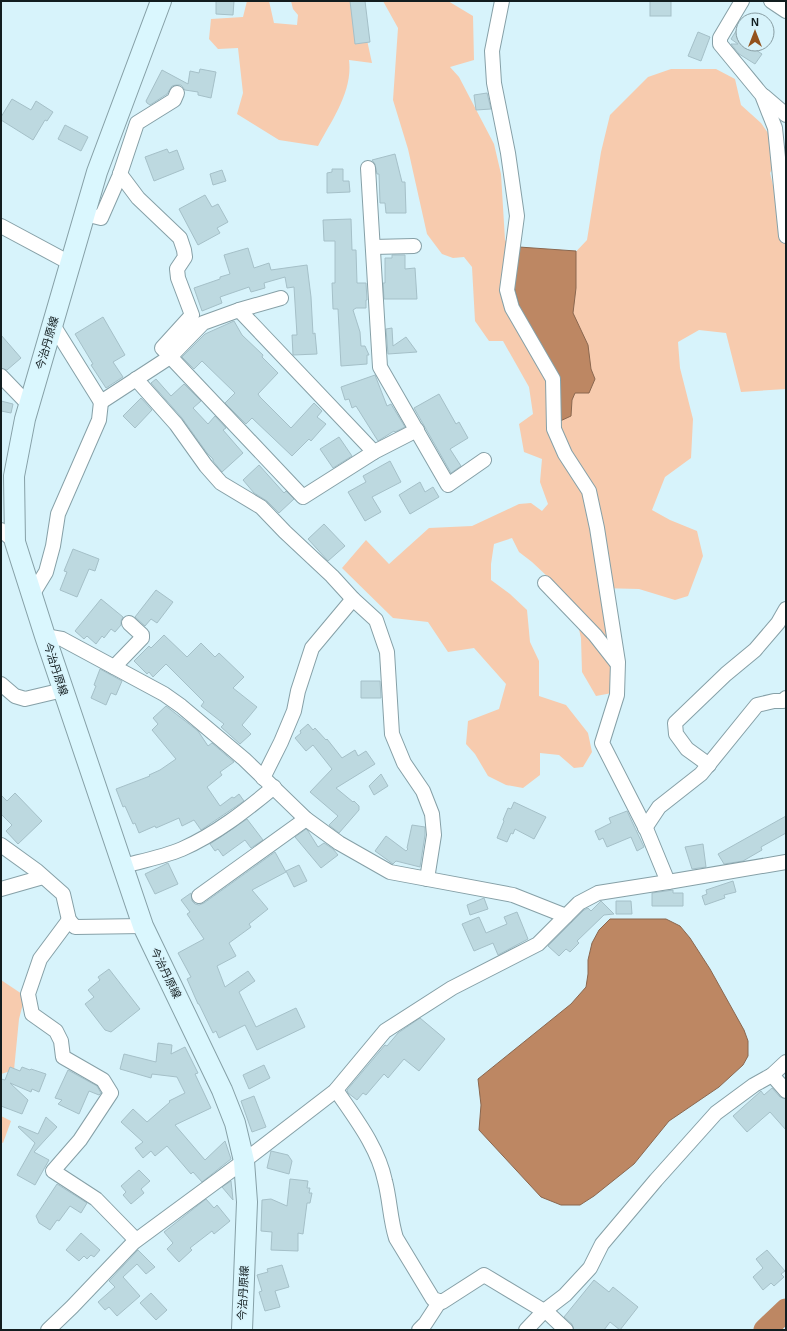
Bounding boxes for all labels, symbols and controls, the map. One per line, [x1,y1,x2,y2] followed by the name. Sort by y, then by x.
[735,12,775,52] north arrow
[751,16,759,28] text: N
[34,315,60,371] street label: 今治丹原線
[42,641,70,697] street label: 今治丹原線
[149,946,183,1000] street label: 今治丹原線
[236,1265,250,1321] street label: 今治丹原線

